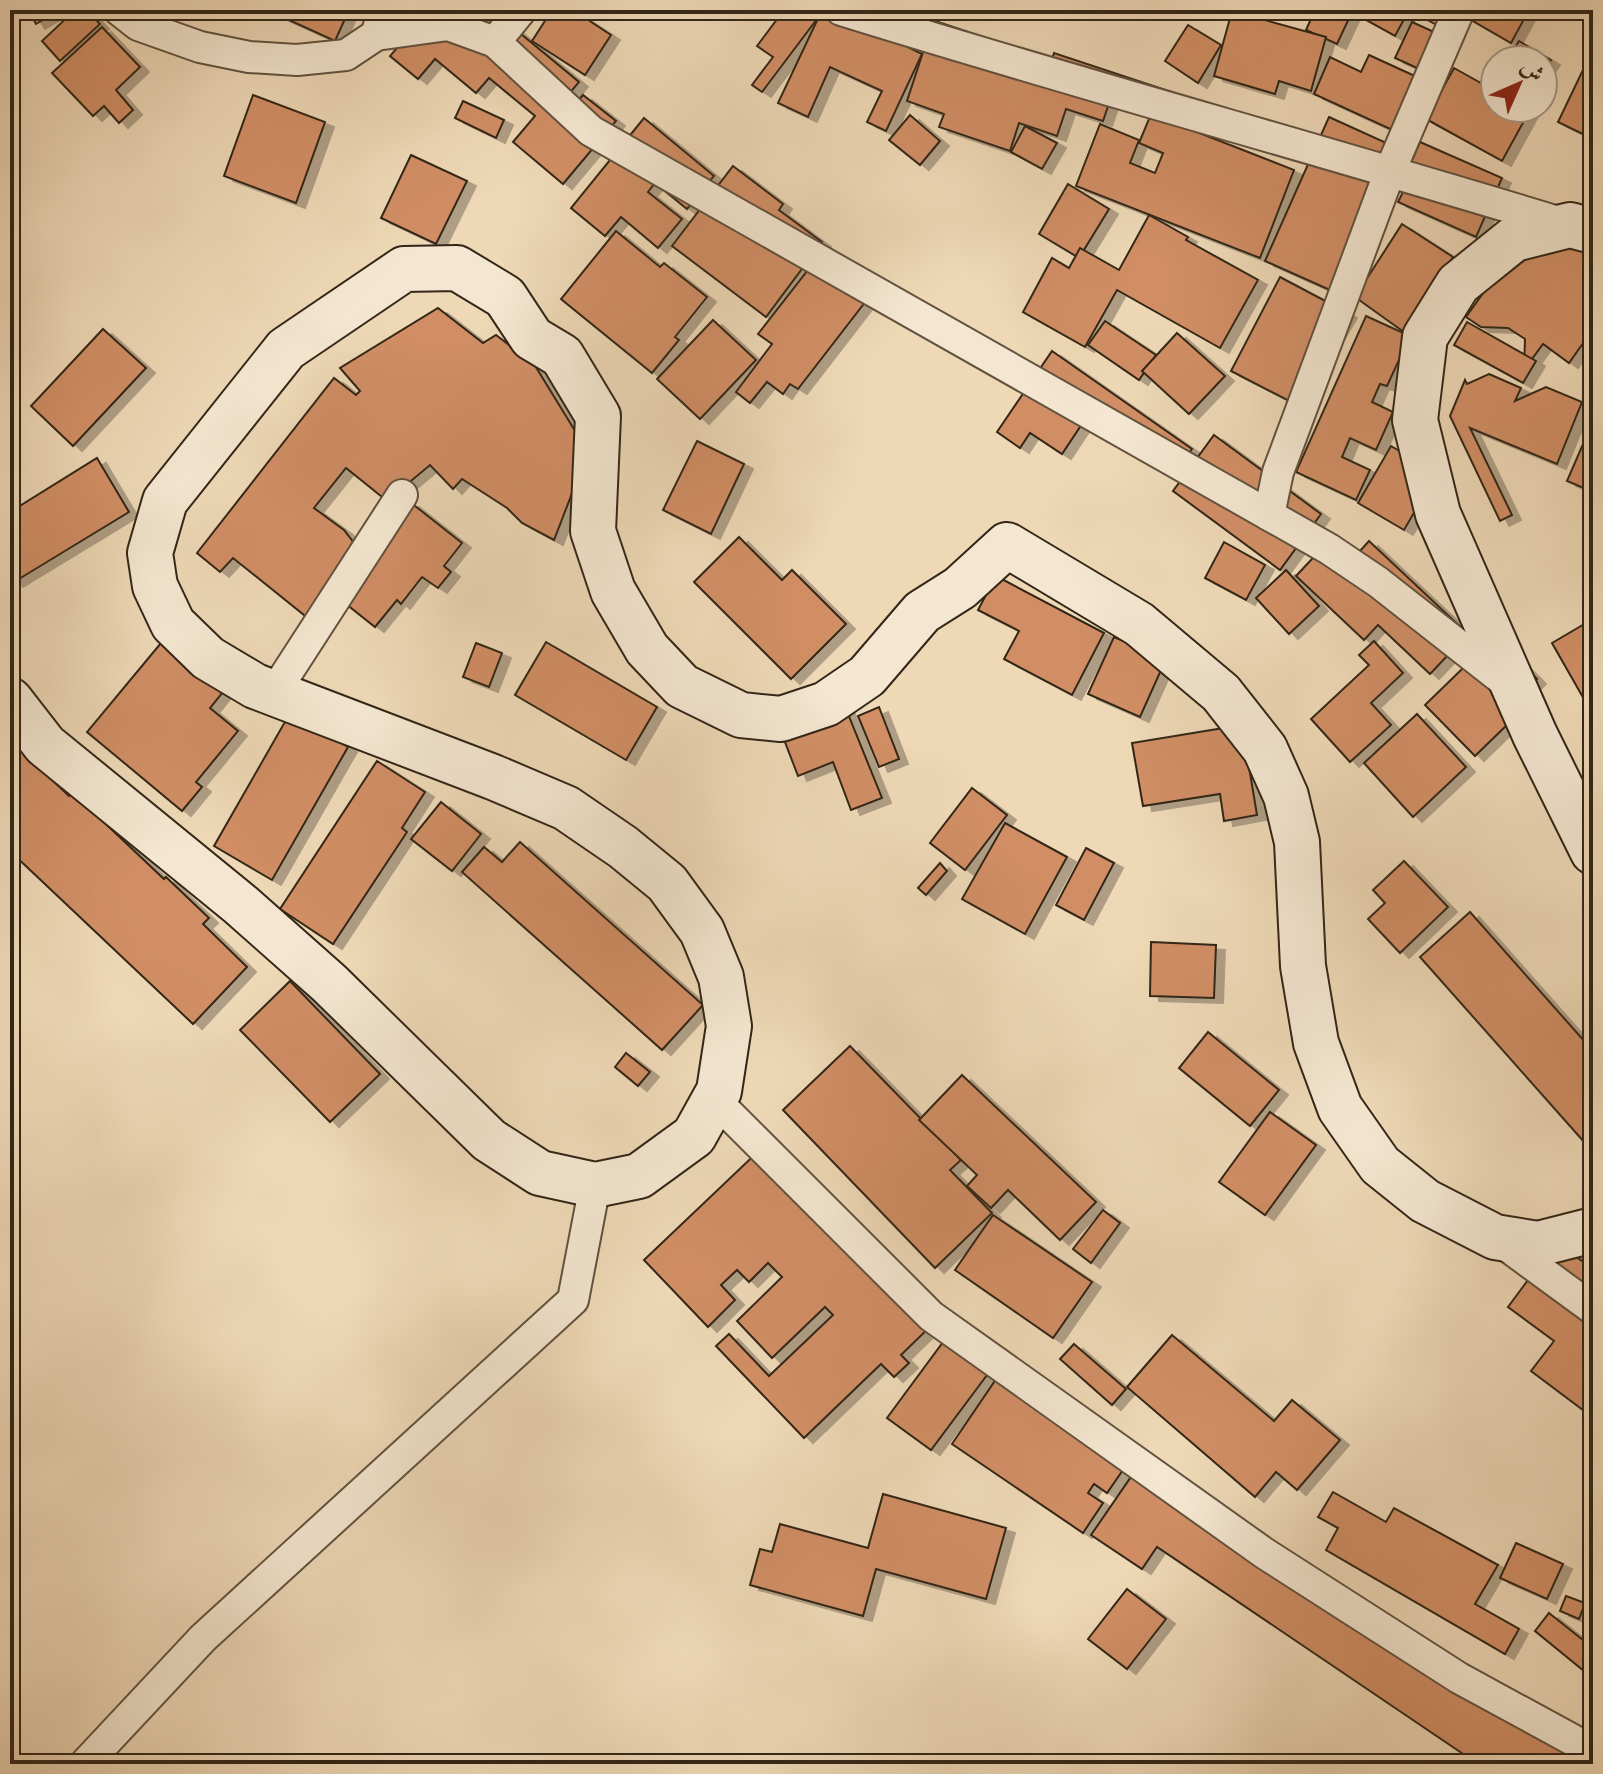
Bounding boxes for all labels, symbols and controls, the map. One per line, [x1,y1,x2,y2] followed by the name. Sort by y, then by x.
[1479,44,1559,124] north arrow
[1516,54,1549,87] text: ش

